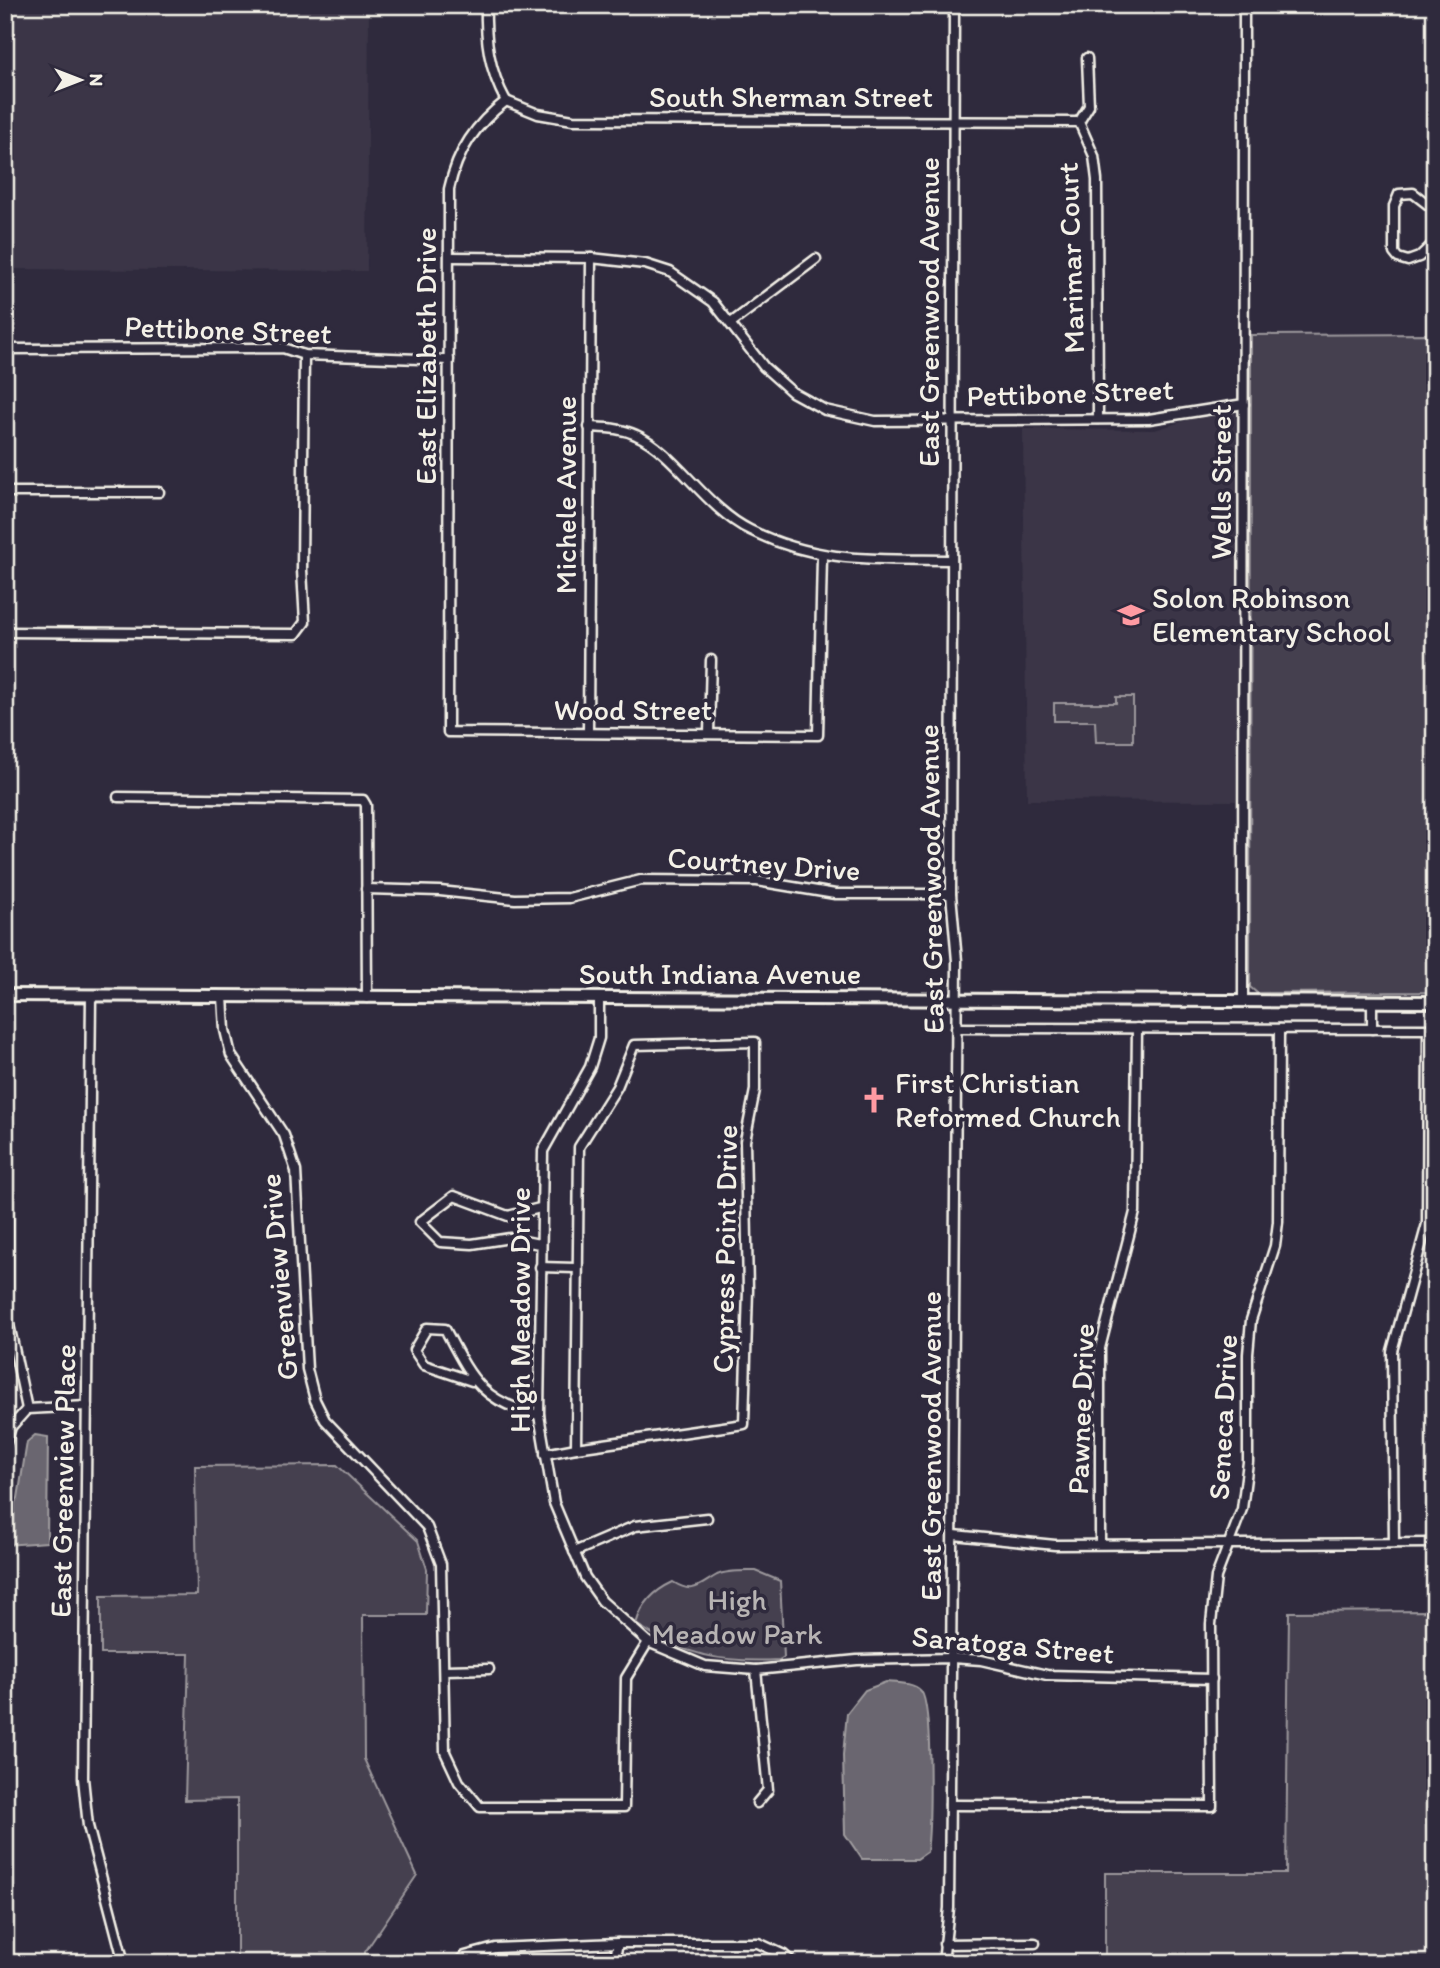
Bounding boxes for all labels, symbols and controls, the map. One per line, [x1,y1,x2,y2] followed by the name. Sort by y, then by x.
[46,46,116,116] north arrow
[85,74,108,86] text: N
[649,78,933,115] street label: South Sherman Street
[910,157,947,467] street label: East Greenwood Avenue
[1049,162,1092,354] street label: Marimar Court
[407,227,444,485] street label: East Elizabeth Drive
[124,307,332,352] street label: Pettibone Street
[966,370,1174,415] street label: Pettibone Street
[547,396,584,594] street label: Michele Avenue
[1202,404,1239,560] street label: Wells Street
[1152,579,1392,650] place label: Solon Robinson Elementary School
[1116,600,1146,630] school or university icon: Solon Robinson Elementary School
[554,691,712,728] street label: Wood Street
[909,724,952,1034] street label: East Greenwood Avenue
[666,838,862,889] street label: Courtney Drive
[579,955,861,992] street label: South Indiana Avenue
[895,1064,1121,1135] place label: First Christian Reformed Church
[859,1085,889,1115] church icon: First Christian Reformed Church
[704,1124,745,1374] street label: Cypress Point Drive
[251,1172,306,1382] street label: Greenview Drive
[501,1187,538,1433] street label: High Meadow Drive
[912,1291,949,1601] street label: East Greenwood Avenue
[1059,1323,1102,1495] street label: Pawnee Drive
[1200,1333,1245,1501] street label: Seneca Drive
[42,1344,83,1618] street label: East Greenview Place
[652,1581,823,1652] park label: High Meadow Park
[910,1617,1116,1672] street label: Saratoga Street

